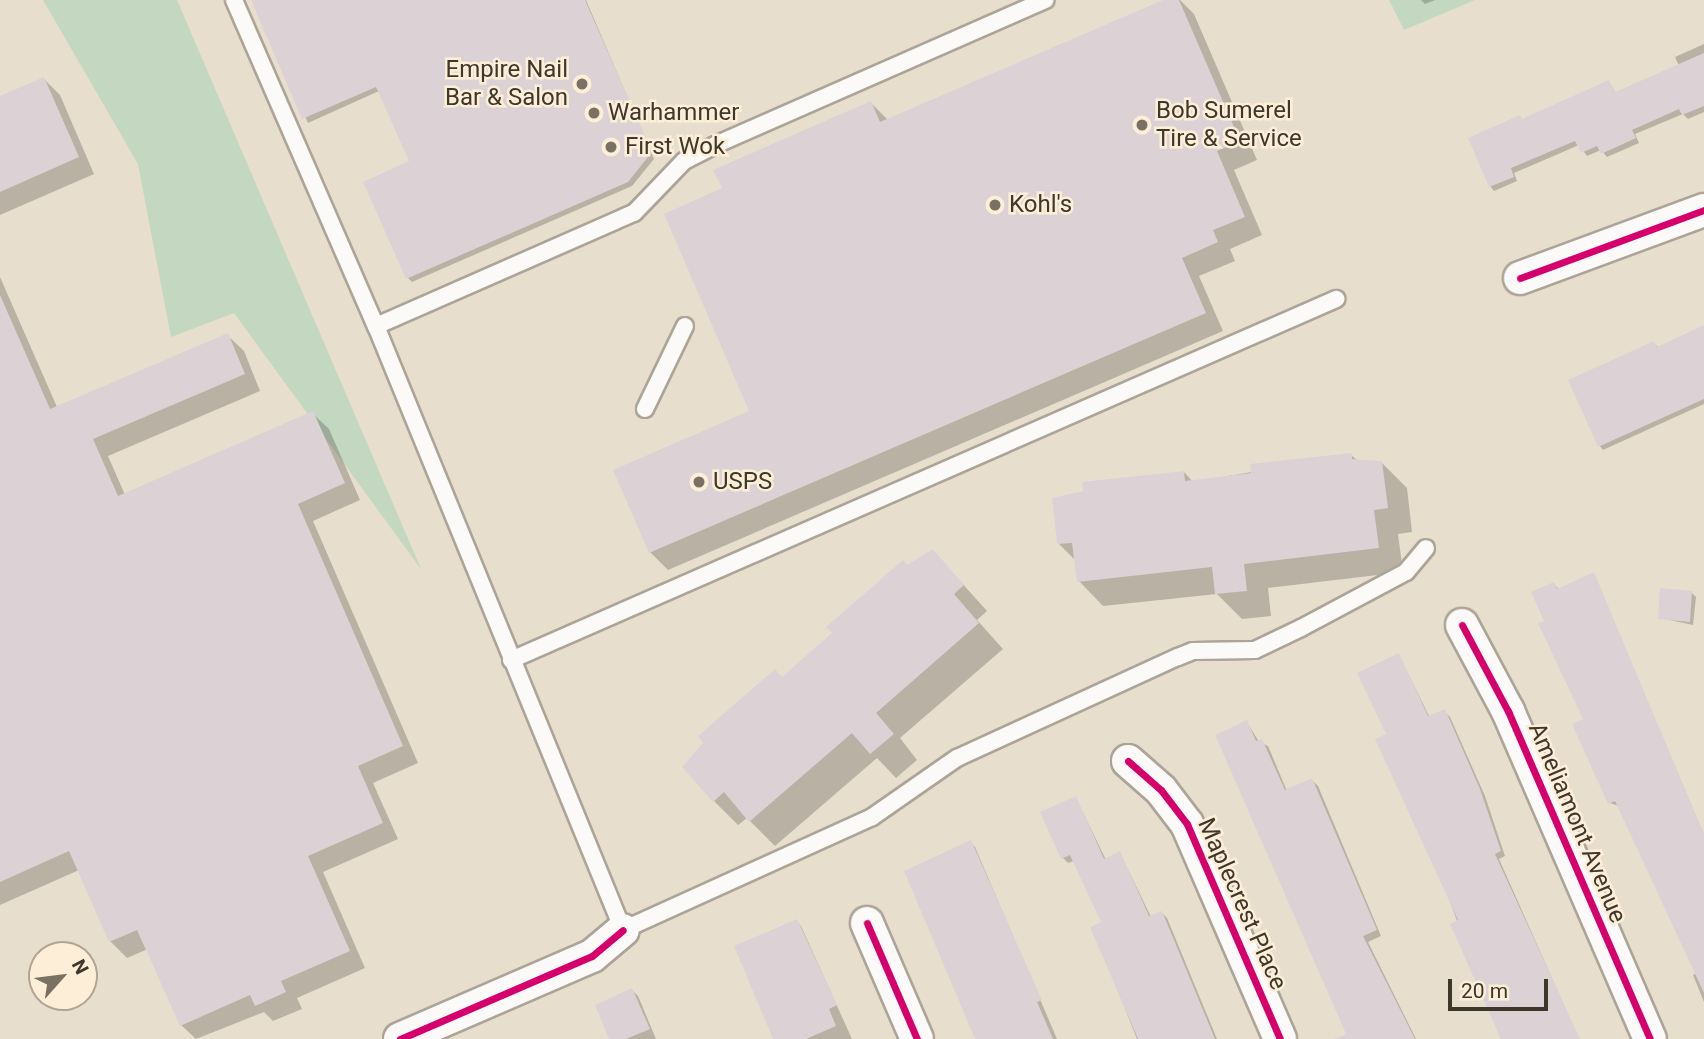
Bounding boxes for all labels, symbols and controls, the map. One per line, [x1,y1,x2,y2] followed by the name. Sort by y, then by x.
[445,56,568,112] place label: Empire Nail Bar & Salon
[574,76,590,92] marker: Empire Nail Bar & Salon
[1156,97,1302,153] place label: Bob Sumerel Tire & Service
[608,99,739,127] place label: Warhammer
[586,105,602,121] marker: Warhammer
[1134,117,1150,133] marker: Bob Sumerel Tire & Service
[625,133,725,161] place label: First Wok
[603,139,619,155] marker: First Wok
[1009,191,1072,219] place label: Kohl's
[987,197,1003,213] marker: Kohl's
[713,468,772,496] place label: USPS
[691,474,707,490] marker: USPS
[1522,719,1632,927] street label: Ameliamont Avenue
[1191,814,1293,994] street label: Maplecrest Place
[28,941,98,1011] north arrow
[67,956,94,978] text: N
[1452,965,1552,1009] scale bar
[1461,979,1508,1003] text: 20 m

